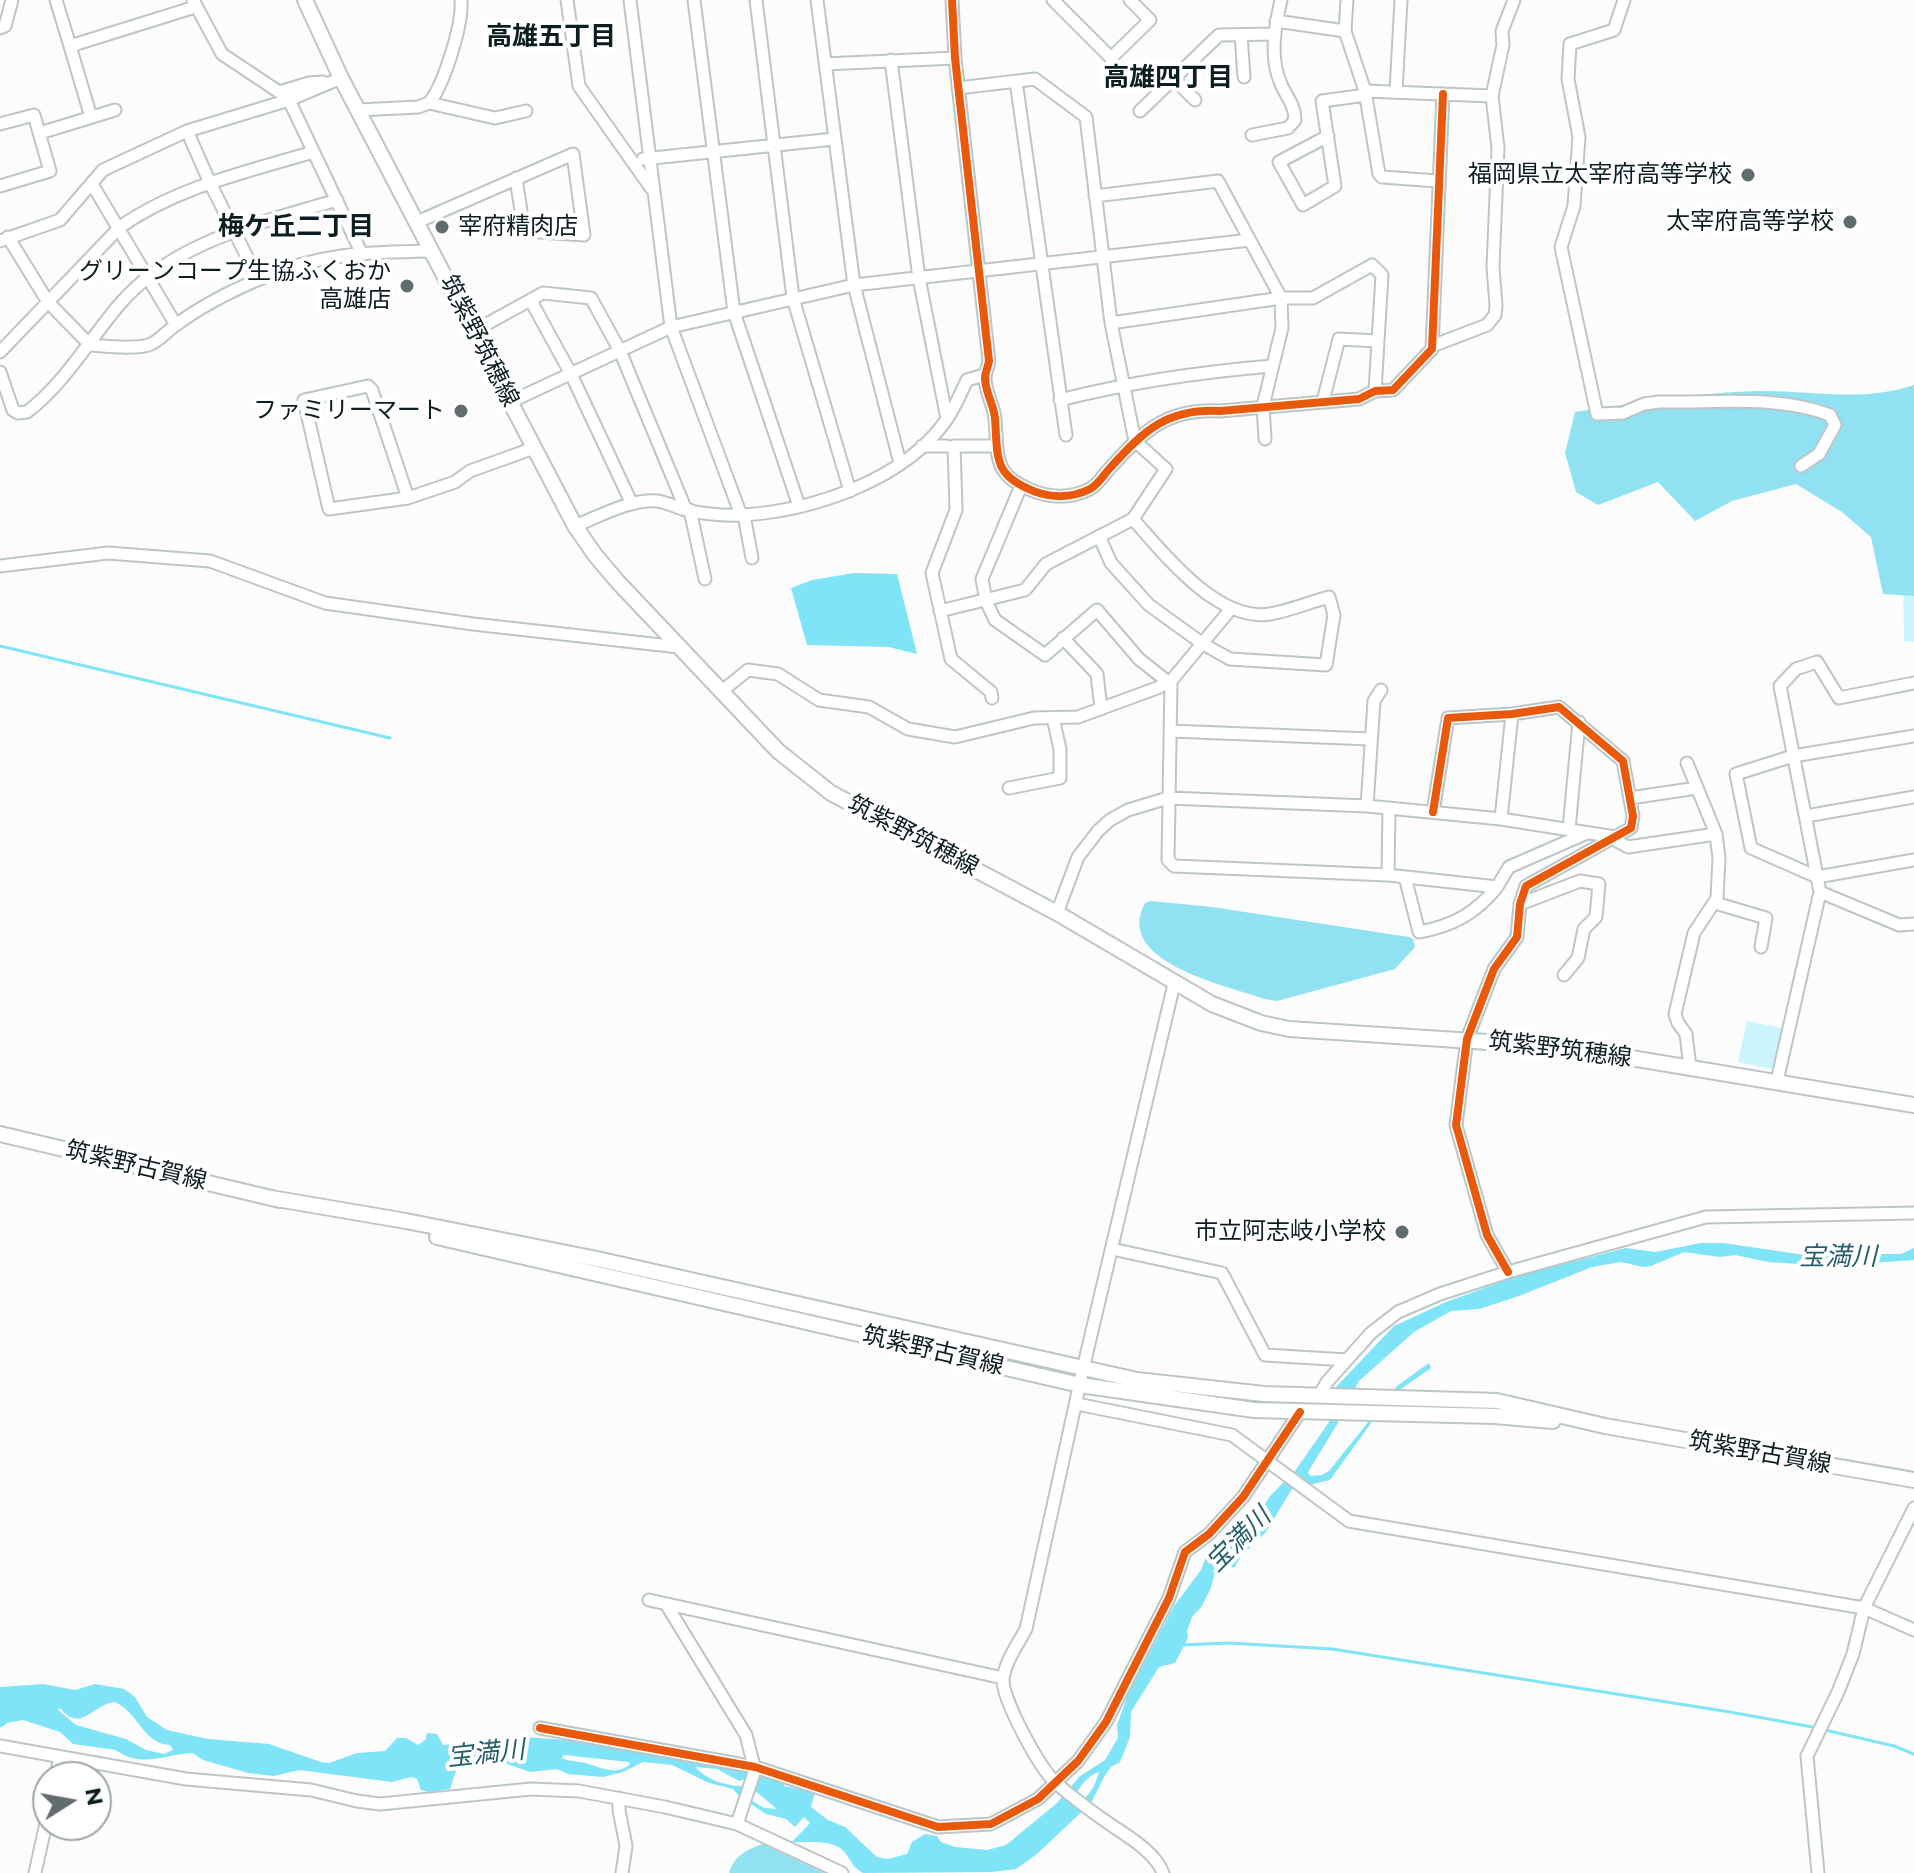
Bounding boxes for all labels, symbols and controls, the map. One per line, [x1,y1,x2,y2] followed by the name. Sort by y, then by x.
[486,21,616,53] district label: 高雄五丁目
[1103,62,1233,94] district label: 高雄四丁目
[1468,161,1732,189] place label: 福岡県立太宰府高等学校
[1739,166,1757,184] marker: 福岡県立太宰府高等学校
[1666,208,1834,236] place label: 太宰府高等学校
[218,211,374,243] district label: 梅ケ丘二丁目
[458,213,578,241] place label: 宰府精肉店
[1841,213,1859,231] marker: 太宰府高等学校
[433,218,451,236] marker: 宰府精肉店
[79,258,391,314] place label: グリーンコープ生協ふくおか 高雄店
[433,270,525,412] street label: 筑紫野筑穂線
[398,277,416,295] marker: グリーンコープ生協ふくおか 高雄店
[253,397,445,425] place label: ファミリーマート
[452,402,470,420] marker: ファミリーマート
[843,789,983,883] street label: 筑紫野筑穂線
[1487,1027,1633,1073] street label: 筑紫野筑穂線
[63,1136,209,1196] street label: 筑紫野古賀線
[1194,1218,1386,1246] place label: 市立阿志岐小学校
[1393,1223,1411,1241] marker: 市立阿志岐小学校
[1799,1241,1877,1273] water label: 宝満川
[860,1321,1006,1381] street label: 筑紫野古賀線
[1687,1426,1833,1480] street label: 筑紫野古賀線
[1200,1501,1278,1579] water label: 宝満川
[446,1734,526,1774] water label: 宝満川
[32,1761,112,1841] north arrow
[79,1785,109,1808] text: N

